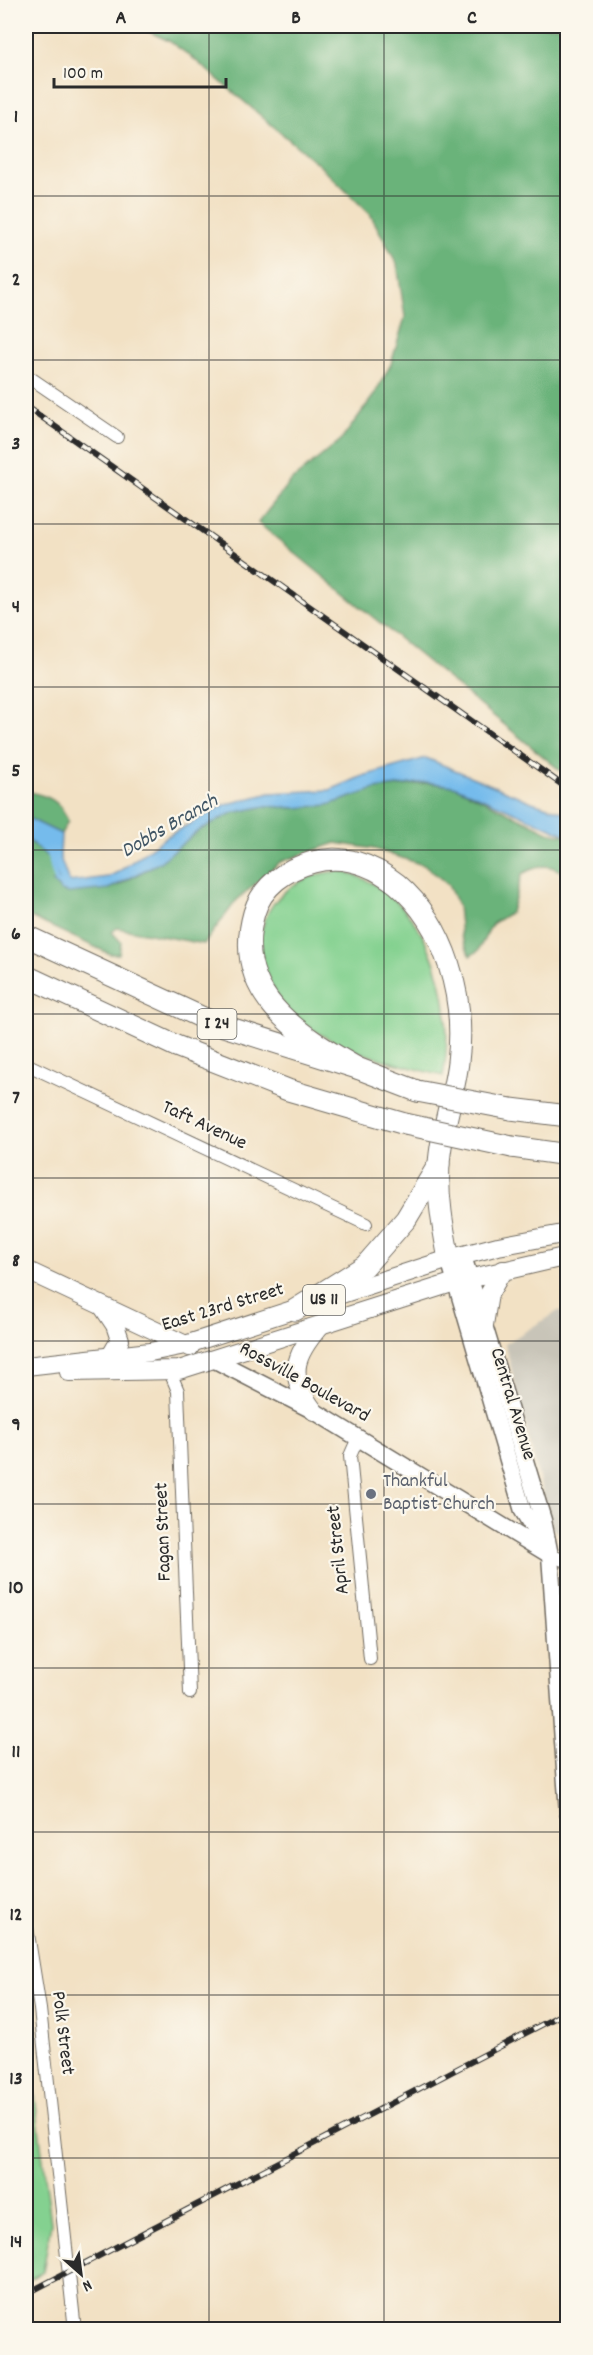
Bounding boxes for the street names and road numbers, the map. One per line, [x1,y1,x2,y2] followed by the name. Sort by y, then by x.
[198,1009,236,1039] road number: I 24
[157,1094,251,1158] street label: Taft Avenue
[158,1276,288,1340] street label: East 23rd Street
[303,1285,345,1315] road number: US 11
[234,1335,374,1431] street label: Rossville Boulevard
[482,1344,542,1464] street label: Central Avenue
[148,1482,180,1582] street label: Fagan Street
[320,1504,358,1596] street label: April Street
[43,1990,81,2076] street label: Polk Street

